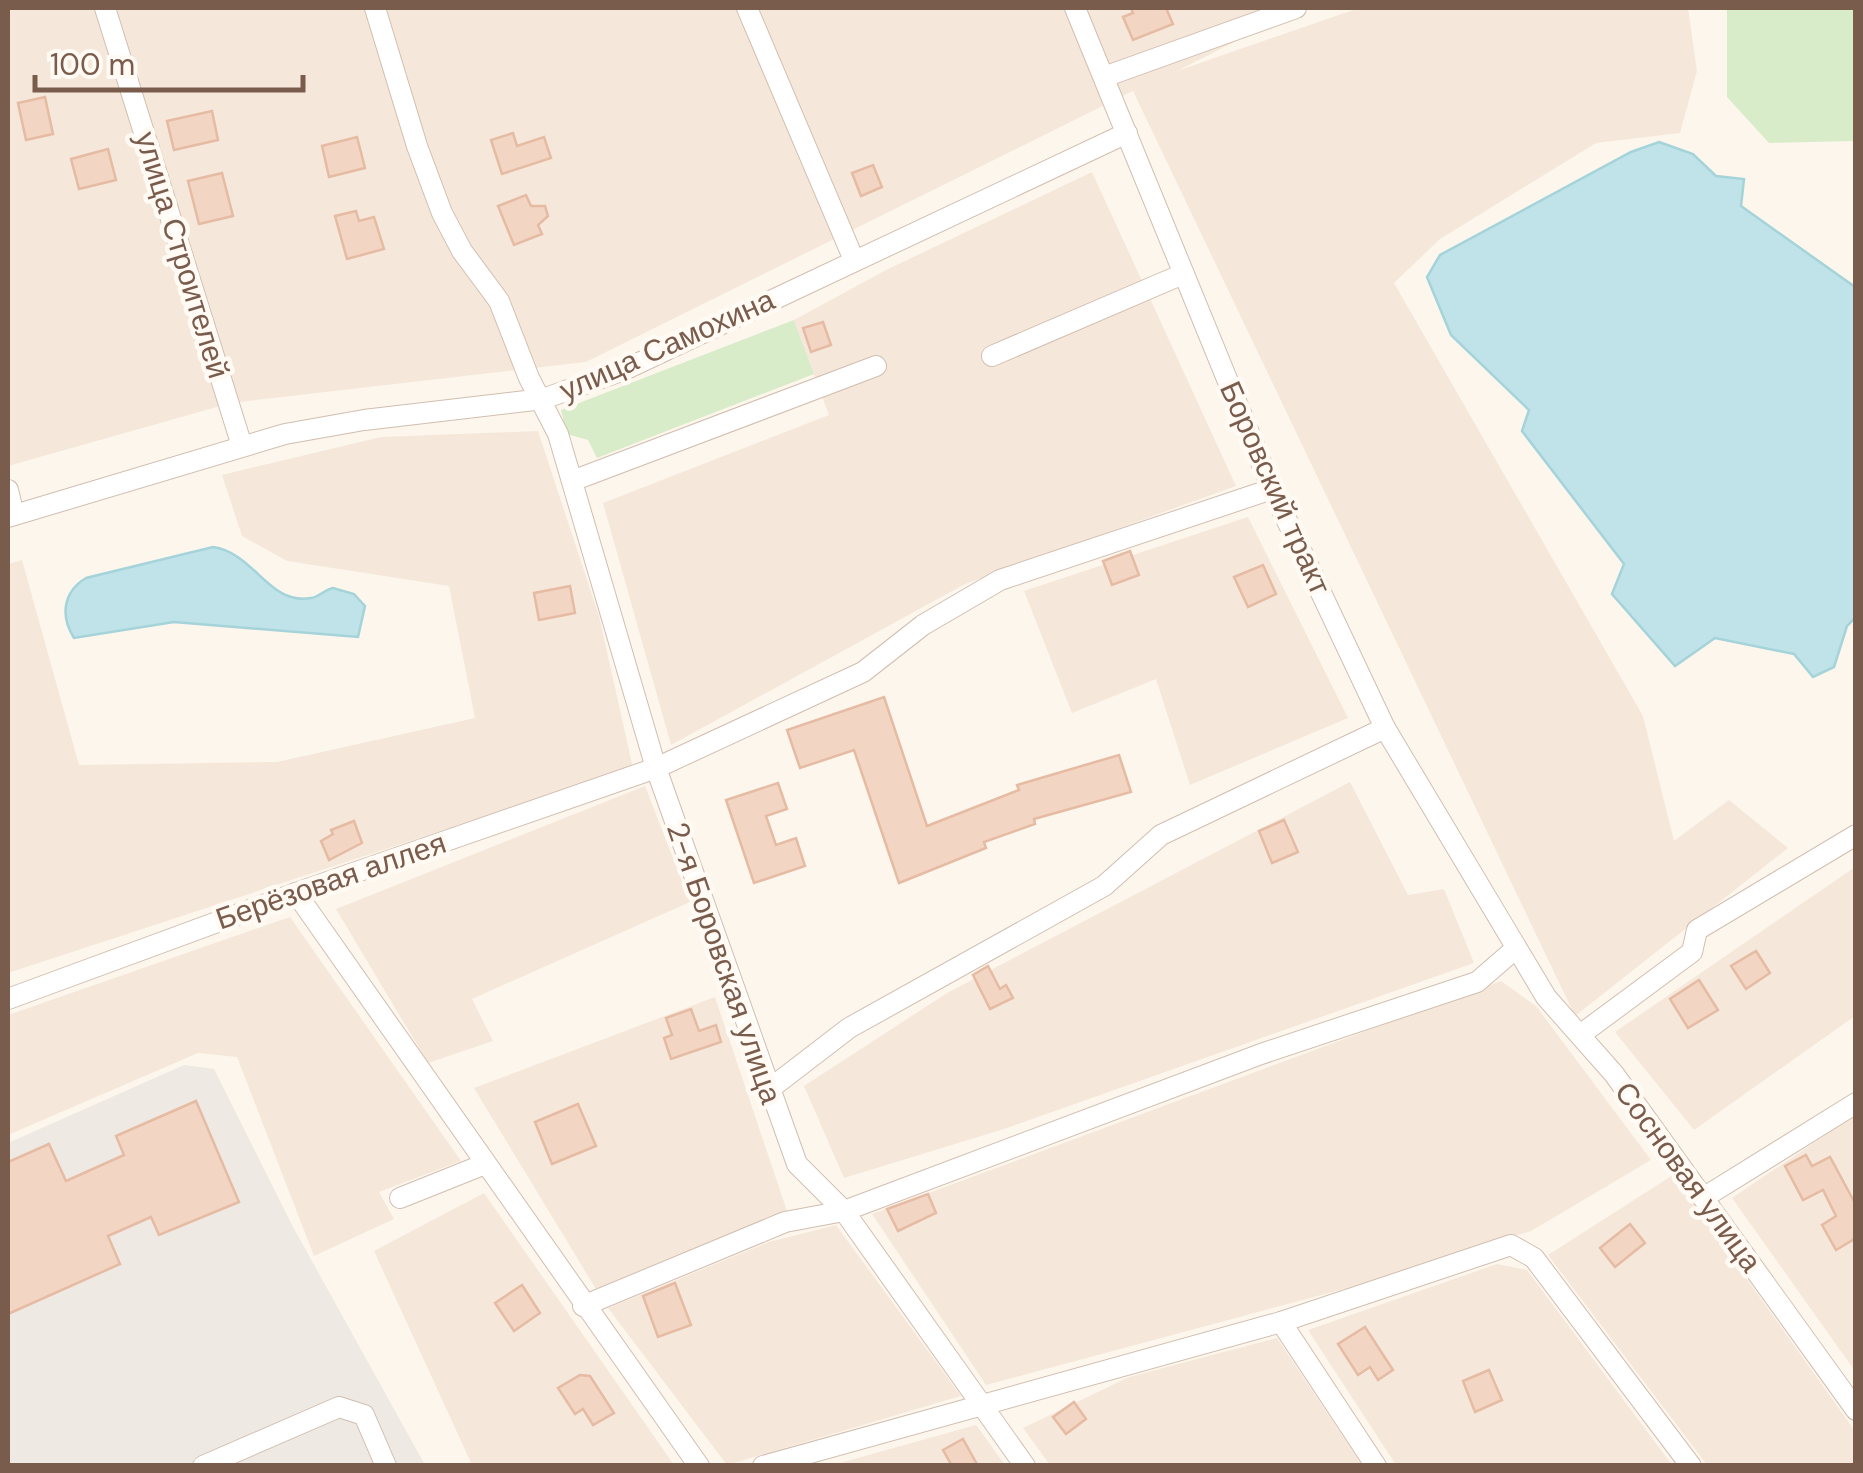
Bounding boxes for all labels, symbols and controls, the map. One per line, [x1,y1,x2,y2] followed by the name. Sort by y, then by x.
[35,30,302,92] scale bar
[50,45,135,84] text: 100 m
[126,127,239,383] street label: улица Строителей
[553,280,781,409] street label: улица Самохина
[1211,375,1340,601] street label: Боровский тракт
[658,817,791,1109] street label: 2-я Боровская улица
[211,823,451,938] street label: Берёзовая аллея
[1606,1074,1771,1280] street label: Сосновая улица

